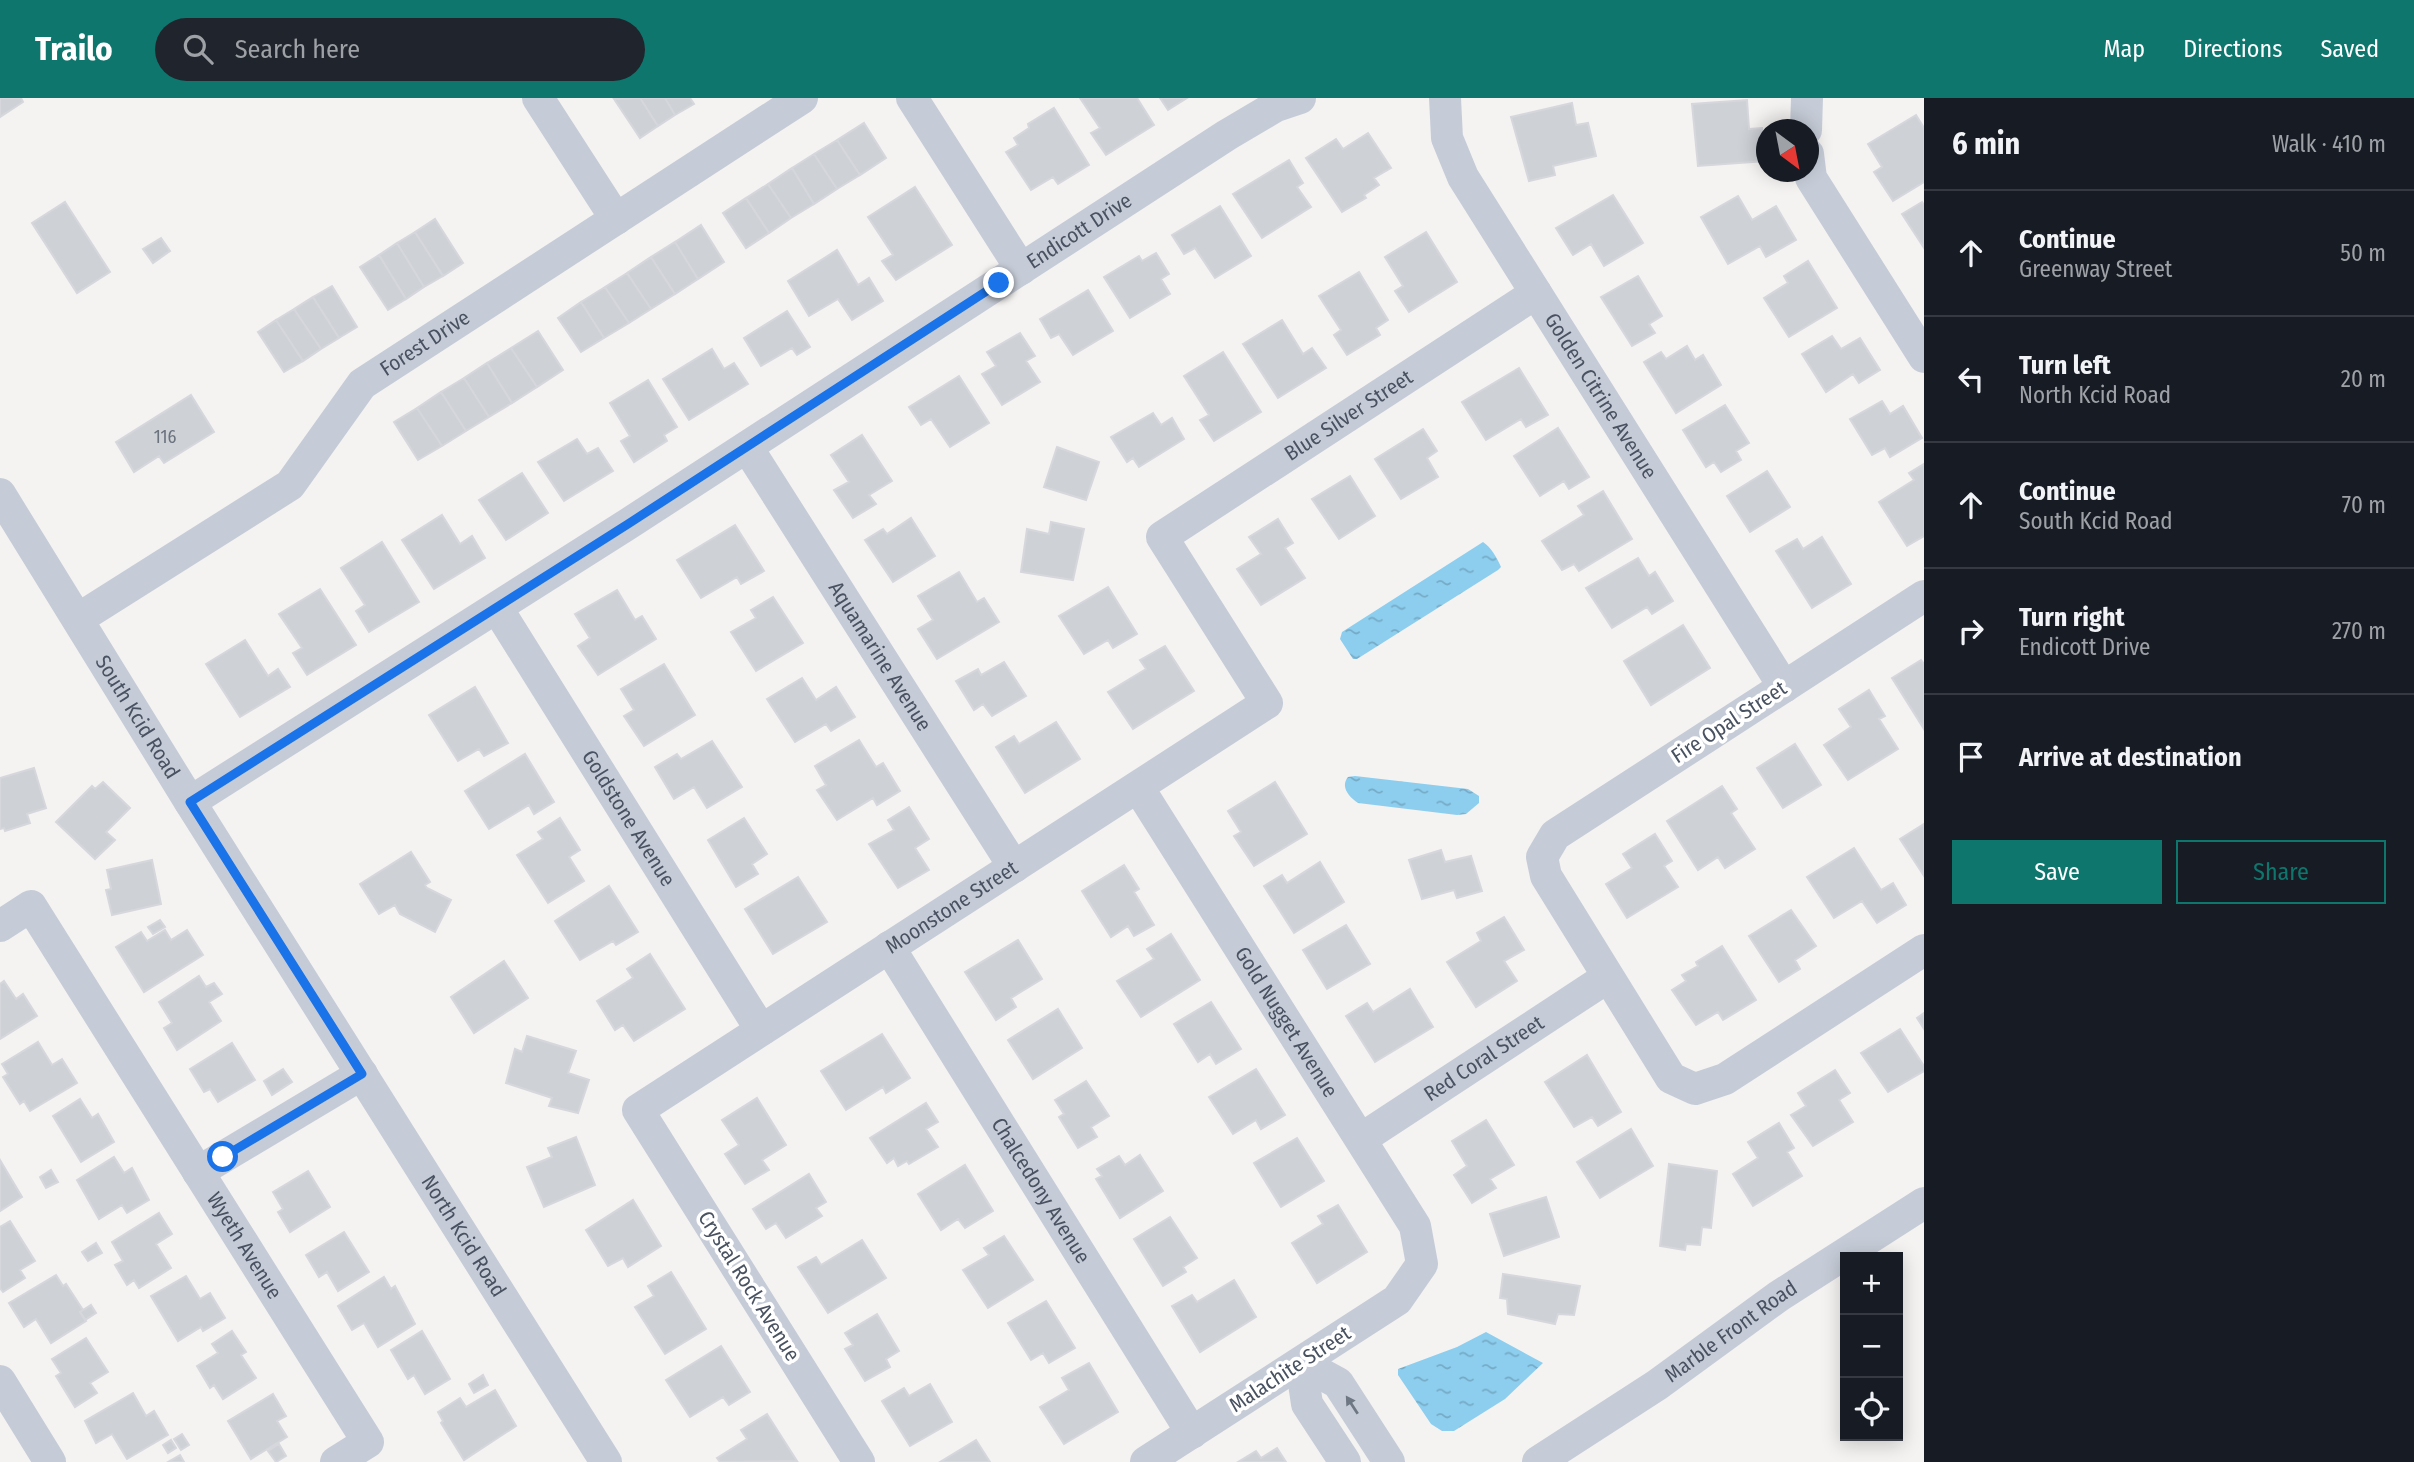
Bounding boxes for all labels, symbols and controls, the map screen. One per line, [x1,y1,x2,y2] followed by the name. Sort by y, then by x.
[155,18,645,81] search box
[35,29,113,69] text: Trailo
[179,30,217,68] icon: search
[235,34,360,65] text: Search here
[2104,35,2145,63] text: Map
[2183,35,2282,63] text: Directions
[2320,35,2379,63] text: Saved
[1756,119,1819,182] north arrow
[1952,126,2020,162] text: 6 min
[2272,130,2386,158] text: Walk · 410 m
[1022,187,1137,274] street label: Endicott Drive
[2019,224,2116,255] text: Continue
[1952,234,1990,272] icon: ahead
[2340,239,2386,267] text: 50 m
[2019,255,2172,283] text: Greenway Street
[983,267,1014,298] route end
[375,304,475,382] street label: Forest Drive
[1539,308,1663,484] street label: Golden Citrine Avenue
[2019,350,2111,381] text: Turn left
[1952,360,1990,398] icon: left
[1279,364,1418,467] street label: Blue Silver Street
[2341,365,2386,393] text: 20 m
[2019,381,2171,409] text: North Kcid Road
[154,426,176,448] house number: 116
[2019,476,2116,507] text: Continue
[1952,486,1990,524] icon: ahead
[2342,491,2386,519] text: 70 m
[2019,507,2172,535] text: South Kcid Road
[823,577,937,736] street label: Aquamarine Avenue
[2019,602,2125,633] text: Turn right
[1952,612,1990,650] icon: right
[2332,617,2386,645] text: 270 m
[2019,633,2150,661] text: Endicott Drive
[90,650,185,783] street label: South Kcid Road
[1666,675,1792,769] street label: Fire Opal Street
[1952,738,1990,776] icon: arrive
[2019,742,2242,773] text: Arrive at destination
[576,745,681,891] street label: Goldstone Avenue
[1952,840,2162,904] button: Save
[2176,840,2386,904] button: Share
[880,855,1023,960] street label: Moonstone Street
[1229,942,1344,1102] street label: Gold Nugget Avenue
[1419,1010,1549,1107] street label: Red Coral Street
[986,1113,1096,1268] street label: Chalcedony Avenue
[207,1141,238,1172] route start
[416,1170,512,1302] street label: North Kcid Road
[201,1187,288,1304] street label: Wyeth Avenue
[692,1206,806,1366] street label: Crystal Rock Avenue
[1840,1252,1903,1441] map controls
[1840,1252,1903,1315] button: +
[1660,1275,1802,1388] street label: Marble Front Road
[1840,1315,1903,1378] button: −
[1224,1320,1356,1418] street label: Malachite Street
[1840,1378,1903,1441] button: locate
[1345,1396,1359,1414] one-way arrow

